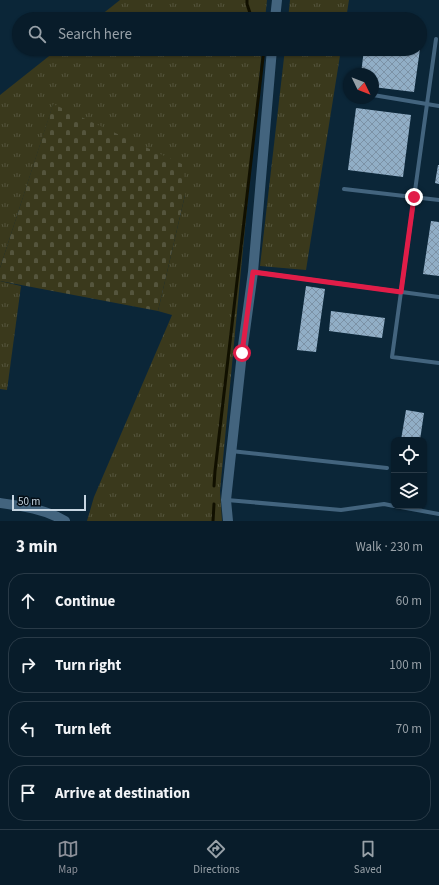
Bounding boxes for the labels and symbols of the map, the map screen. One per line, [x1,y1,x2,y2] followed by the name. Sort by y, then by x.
[343,68,379,104] north arrow
[405,188,423,206] route end
[233,344,251,362] route start
[12,493,86,512] scale bar

